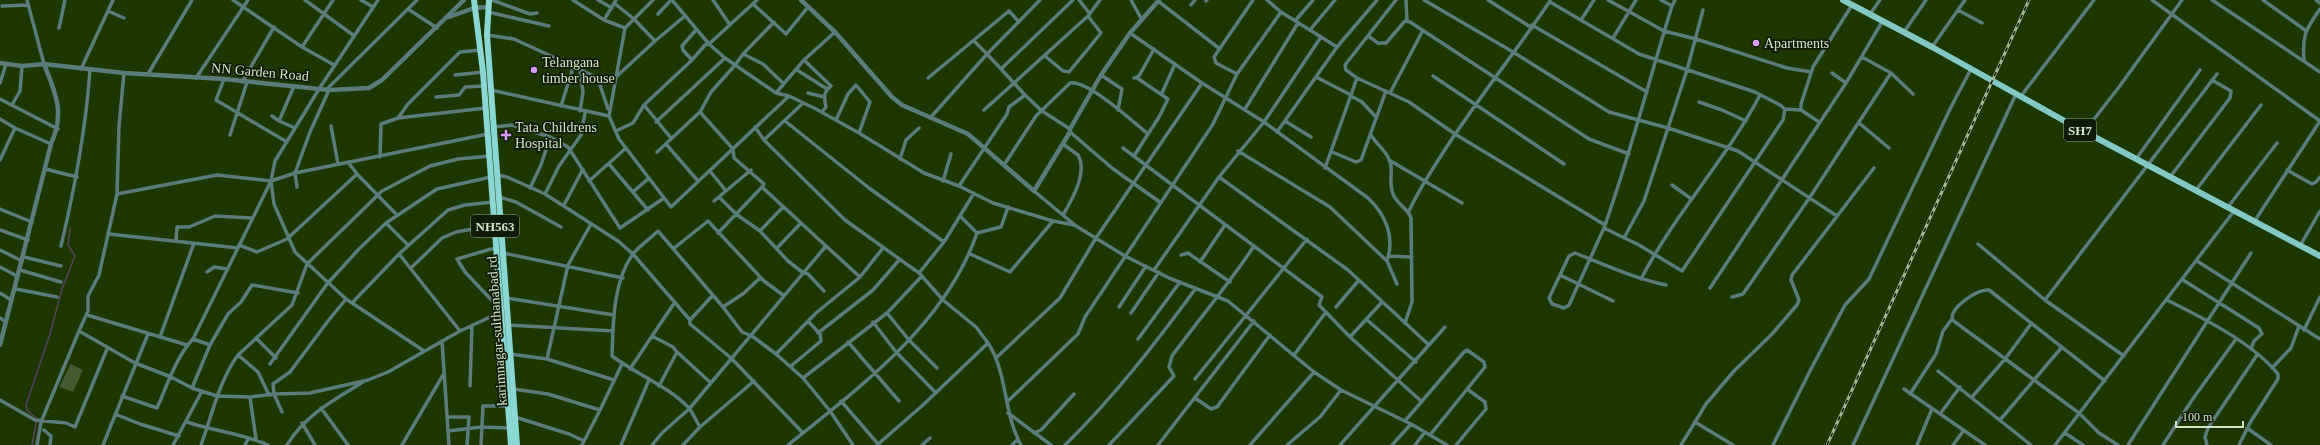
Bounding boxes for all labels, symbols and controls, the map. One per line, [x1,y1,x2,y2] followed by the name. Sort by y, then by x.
[1764,36,1829,51] place label: Apartments
[1751,38,1761,48] marker: Apartments
[542,55,615,86] place label: Telangana timber house
[211,60,309,84] street label: NN Garden Road
[529,65,539,75] marker: Telangana timber house
[2064,119,2096,141] road number: SH7
[515,120,597,151] place label: Tata Childrens Hospital
[500,129,512,141] marker: Tata Childrens Hospital
[471,215,519,237] road number: NH563
[484,256,510,406] street label: karimnagar-sulthanabad rd
[2176,403,2243,429] scale bar
[2182,410,2213,424] text: 100 m

